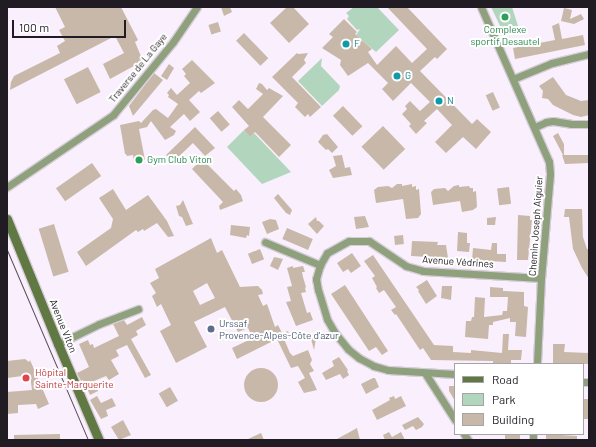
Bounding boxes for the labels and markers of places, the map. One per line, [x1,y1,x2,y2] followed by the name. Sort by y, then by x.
[500,12,510,22] marker: Complexe sportif Desautel
[470,23,540,46] place label: Complexe sportif Desautel
[354,38,360,50] place label: F
[341,39,351,49] marker: F
[405,70,411,82] place label: G
[392,71,402,81] marker: G
[447,95,454,107] place label: N
[434,96,444,106] marker: N
[147,154,212,166] place label: Gym Club Viton
[134,155,144,165] marker: Gym Club Viton
[219,317,339,340] place label: Urssaf Provence-Alpes-Côte d'azur
[206,324,216,334] marker: Urssaf Provence-Alpes-Côte d'azur
[35,366,113,390] place label: Hôpital Sainte-Marguerite
[20,372,32,384] marker: Hôpital Sainte-Marguerite

